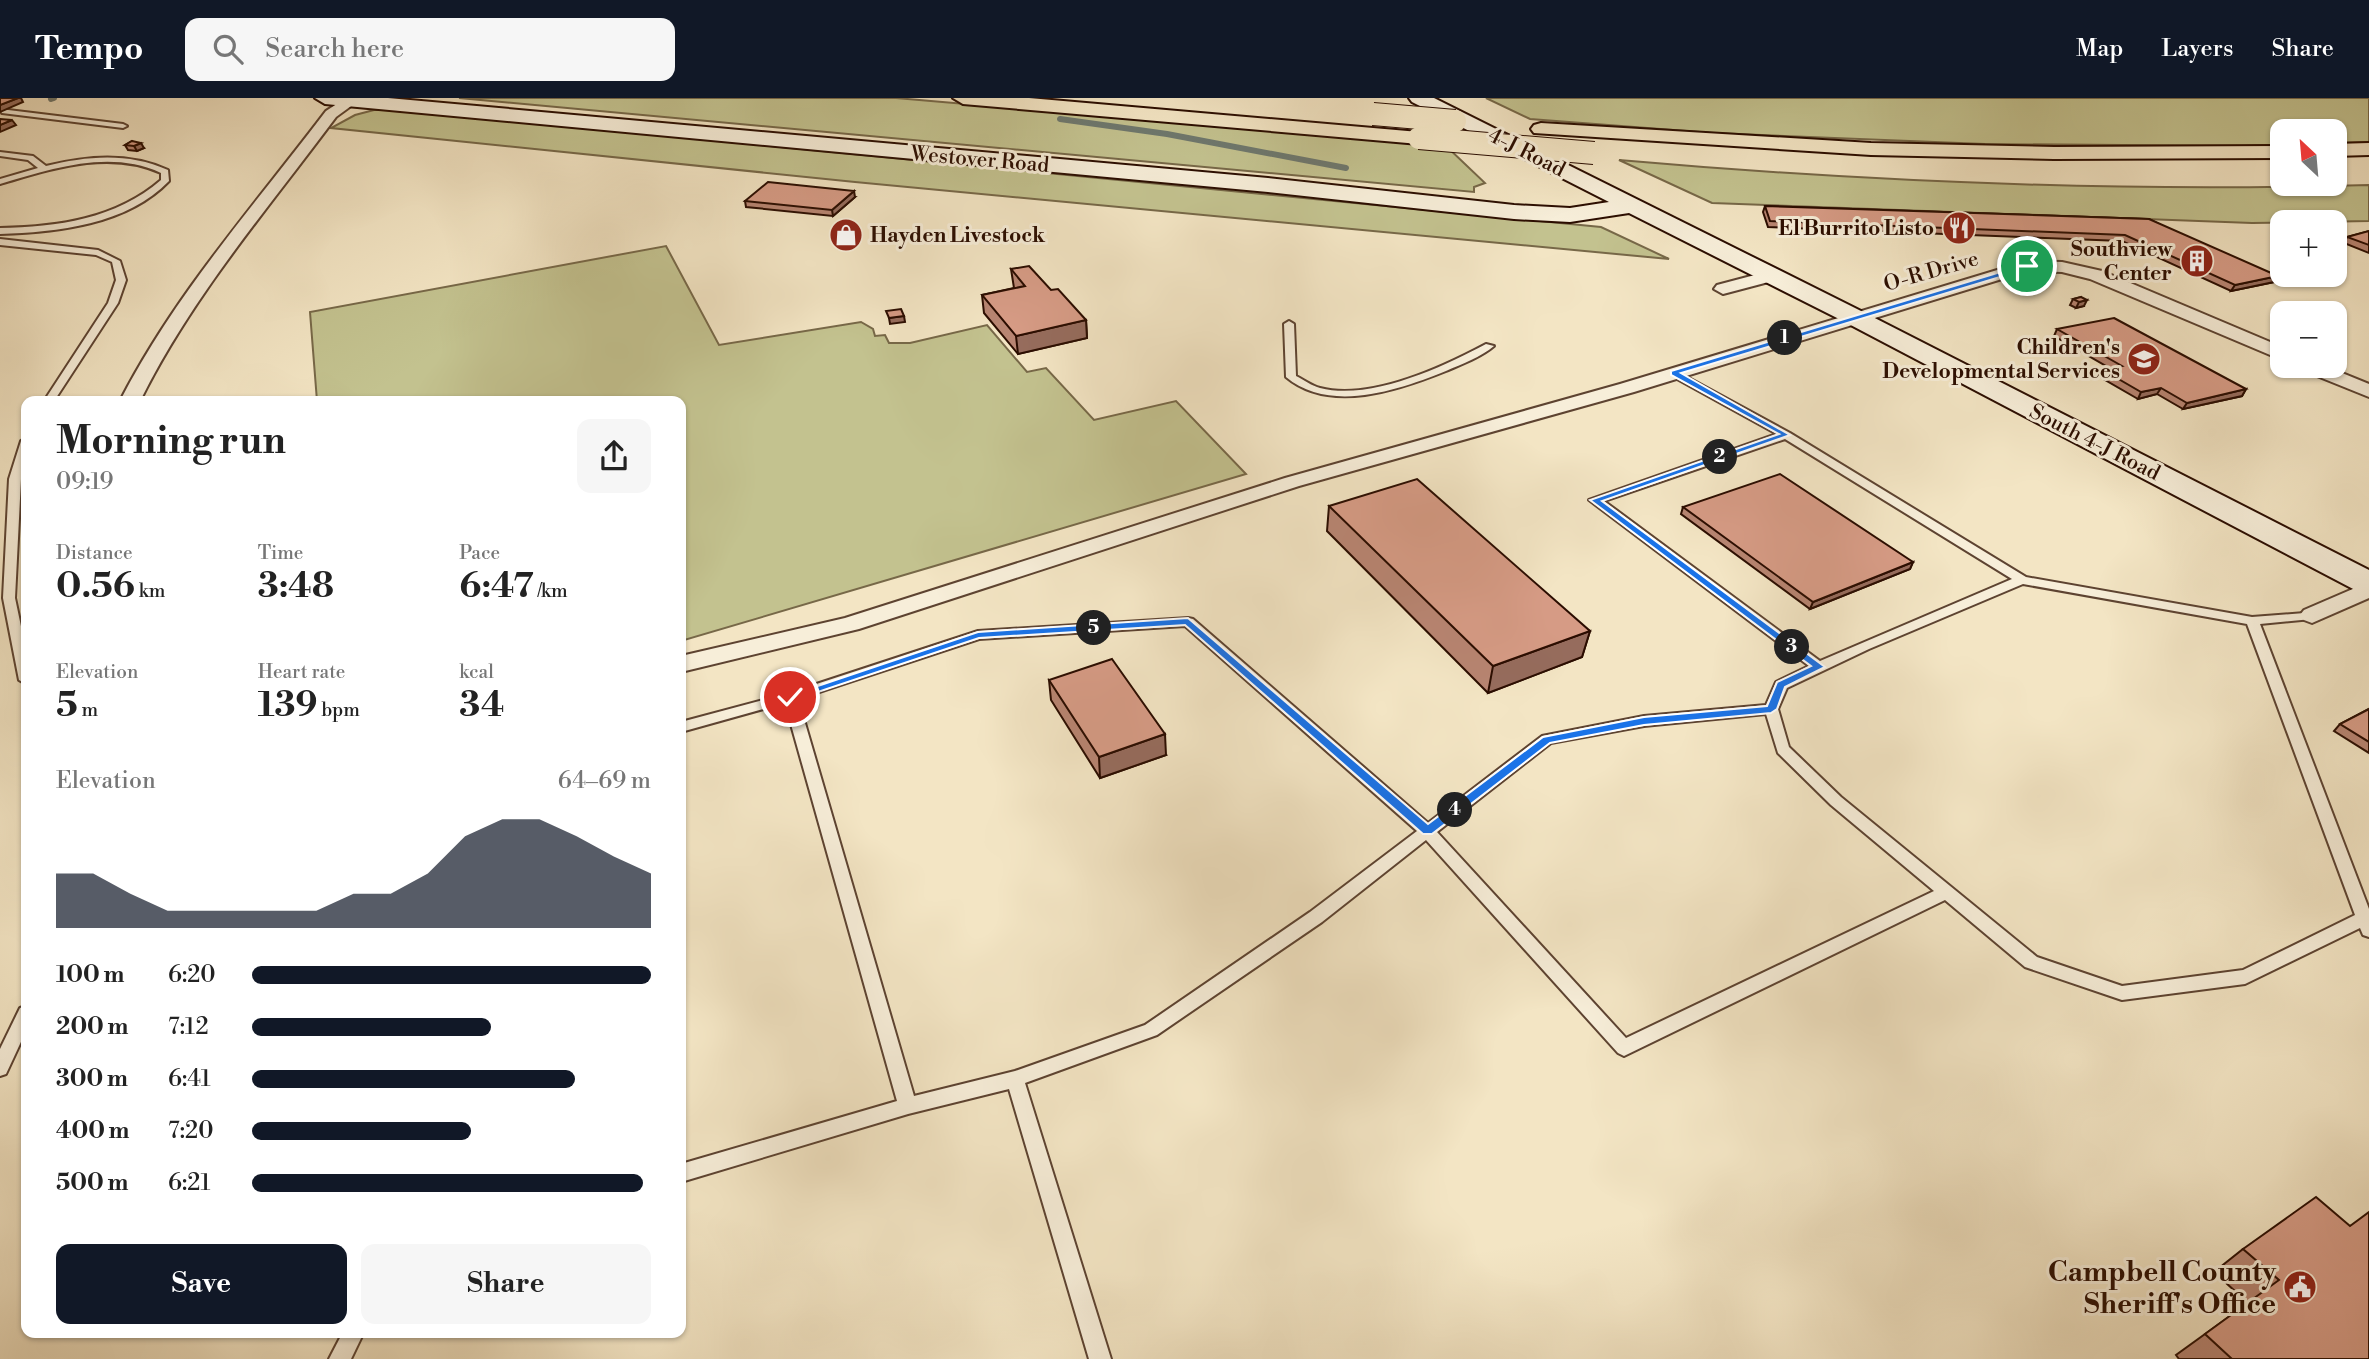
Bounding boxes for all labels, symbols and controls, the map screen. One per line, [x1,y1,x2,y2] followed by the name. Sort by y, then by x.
[185,18,675,81] search box
[35,29,143,70] text: Tempo
[209,30,247,68] icon: search
[265,33,404,65] text: Search here
[2076,34,2123,64] text: Map
[2161,34,2233,64] text: Layers
[2271,34,2334,64] text: Share
[2270,119,2347,196] north arrow
[2270,119,2347,378] map controls
[1484,122,1569,183] street label: 4-J Road
[909,141,1050,179] street label: Westover Road
[1940,209,1978,247] restaurant icon: El Burrito Listo
[2270,210,2347,287] button: +
[827,216,865,254] shop icon: Hayden Livestock
[1778,216,1934,242] place label: El Burrito Listo
[870,223,1046,249] place label: Hayden Livestock
[1997,236,2057,296] pin
[2071,237,2172,287] place label: Southview Center
[2178,242,2216,280] building icon: Southview Center
[1881,246,1982,298] street label: O-R Drive
[2008,247,2046,285] icon: arrive
[2270,301,2347,378] button: −
[1768,320,1802,356] pin: 1
[1780,325,1789,349] text: 1
[1882,335,2120,385] place label: Children's Developmental Services
[2125,340,2163,378] school or university icon: Children's Developmental Services
[2025,399,2164,487] street label: South 4-J Road
[56,418,286,465] text: Morning run
[577,419,651,493] button: share
[1702,440,1738,474] pin: 2
[1714,444,1725,468] text: 2
[56,468,113,496] text: 09:19
[56,541,133,565] text: Distance
[258,541,303,565] text: Time
[459,541,500,565] text: Pace
[56,565,135,608] text: 0.56
[258,565,334,608] text: 3:48
[459,565,534,608] text: 6:47
[135,579,165,603] text: km
[534,579,568,603] text: /km
[1076,610,1112,646] pin: 5
[1088,615,1099,639] text: 5
[1774,630,1810,664] pin: 3
[1786,634,1797,658] text: 3
[56,660,138,684] text: Elevation
[258,660,345,684] text: Heart rate
[459,660,494,684] text: kcal
[760,667,820,727] pin
[771,678,809,716] icon: check
[56,684,78,727] text: 5
[258,684,318,727] text: 139
[459,684,504,727] text: 34
[78,698,98,722] text: m
[318,698,360,722] text: bpm
[56,767,156,795] text: Elevation
[558,767,651,795] text: 64–69 m
[1438,792,1472,828] pin: 4
[1448,797,1461,821] text: 4
[56,961,124,989] text: 100 m
[168,961,216,989] text: 6:20
[56,1013,128,1041] text: 200 m
[168,1013,209,1041] text: 7:12
[56,1065,128,1093] text: 300 m
[168,1065,211,1093] text: 6:41
[56,1117,129,1145] text: 400 m
[168,1117,213,1145] text: 7:20
[56,1169,128,1197] text: 500 m
[168,1169,210,1197] text: 6:21
[56,1244,347,1324] button: Save
[361,1244,651,1324] button: Share
[2048,1255,2277,1322] place label: Campbell County Sheriff's Office
[2281,1268,2319,1306] public building icon: Campbell County Sheriff's Office

